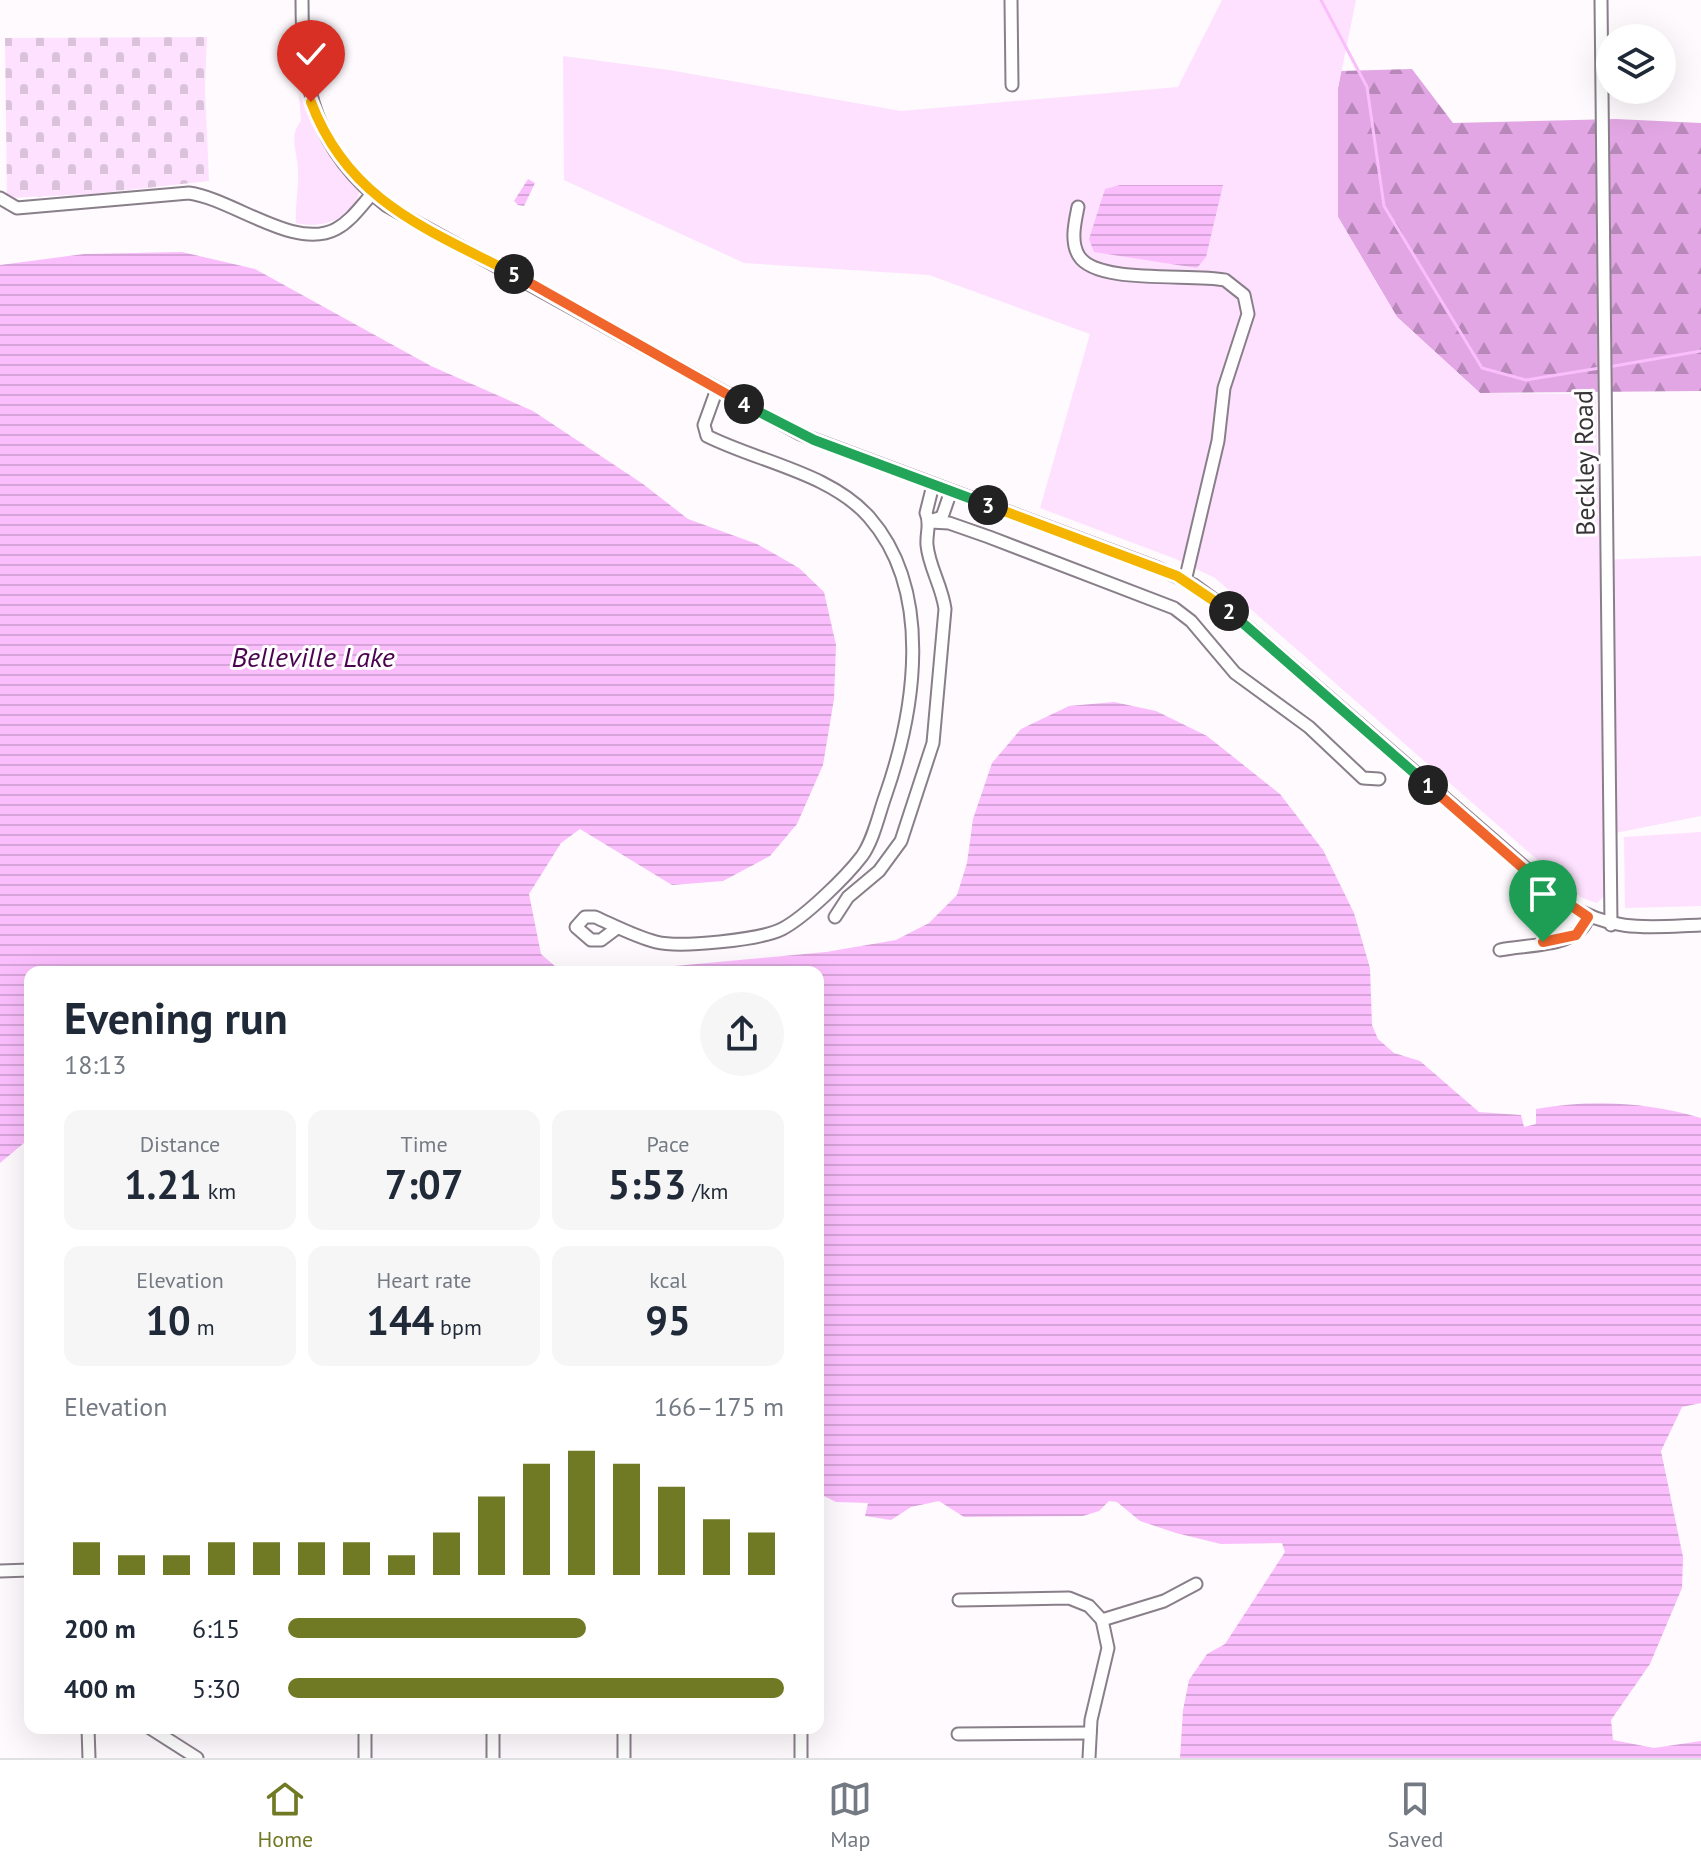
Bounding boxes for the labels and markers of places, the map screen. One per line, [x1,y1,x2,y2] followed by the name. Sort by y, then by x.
[277,20,345,102] pin
[494,254,534,294] pin: 5
[724,384,764,424] pin: 4
[968,485,1008,525] pin: 3
[1209,591,1249,631] pin: 2
[1408,765,1448,805] pin: 1
[1509,860,1577,942] pin

